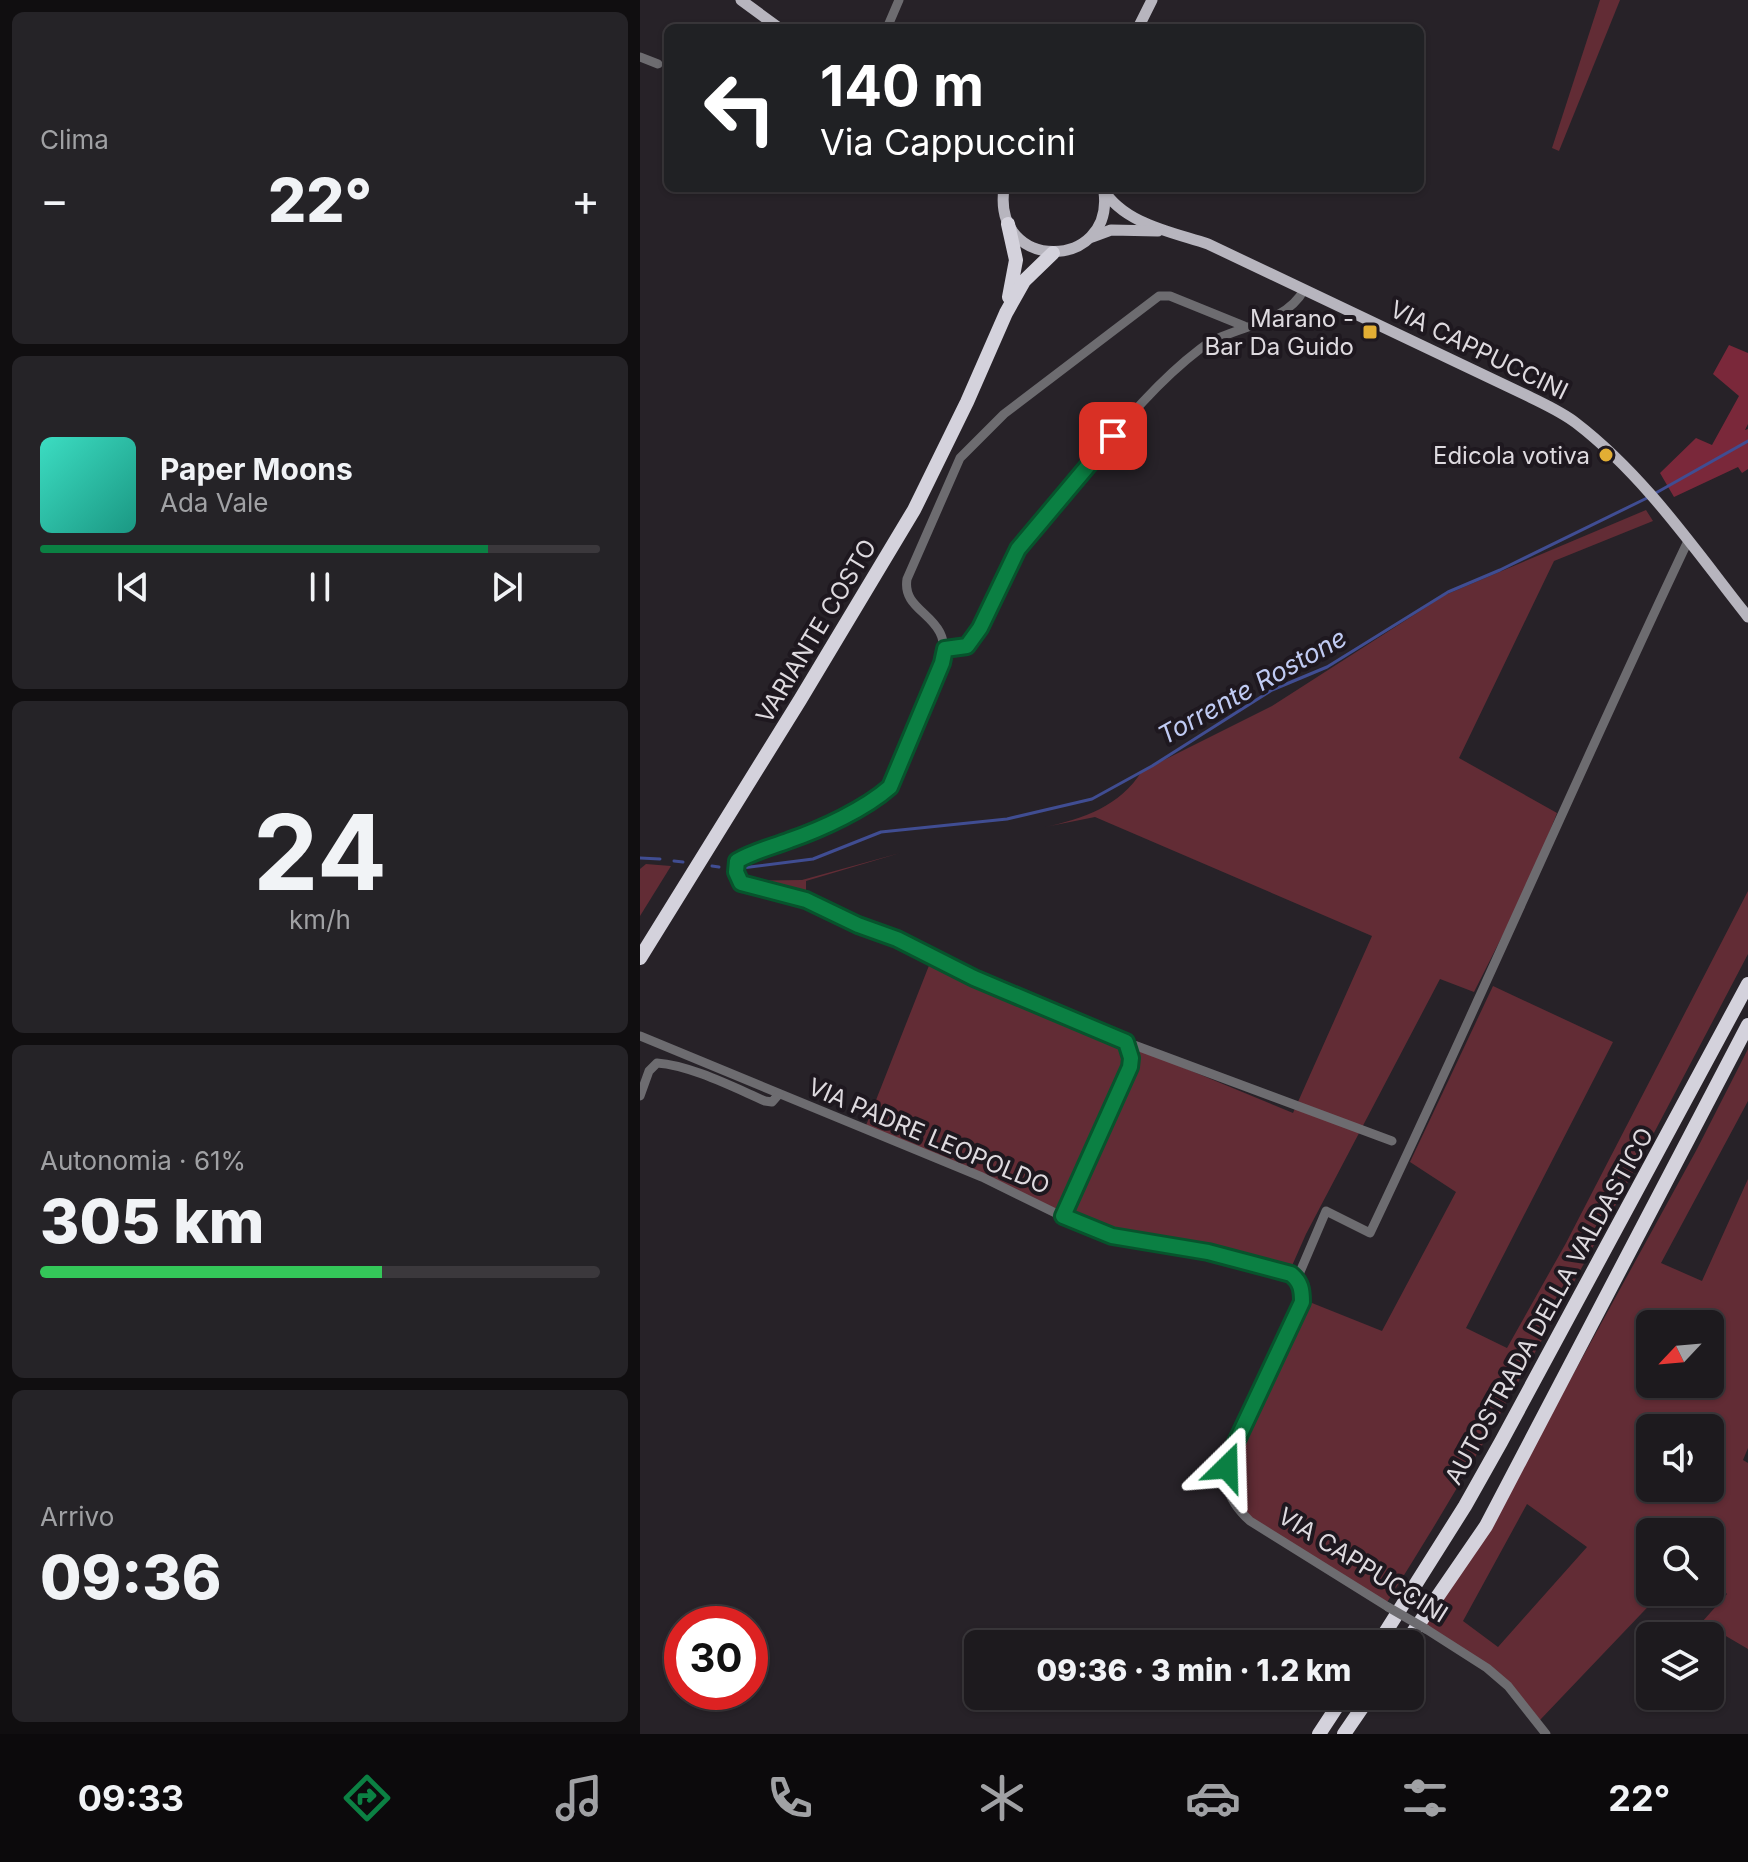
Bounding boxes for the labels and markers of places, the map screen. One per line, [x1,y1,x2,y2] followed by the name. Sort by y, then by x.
[1204,304,1354,361] place label: Marano - Bar Da Guido
[1361,323,1379,341] marker: Marano - Bar Da Guido
[1079,402,1147,470] pin
[1433,441,1590,470] place label: Edicola votiva
[1597,446,1615,464] marker: Edicola votiva

